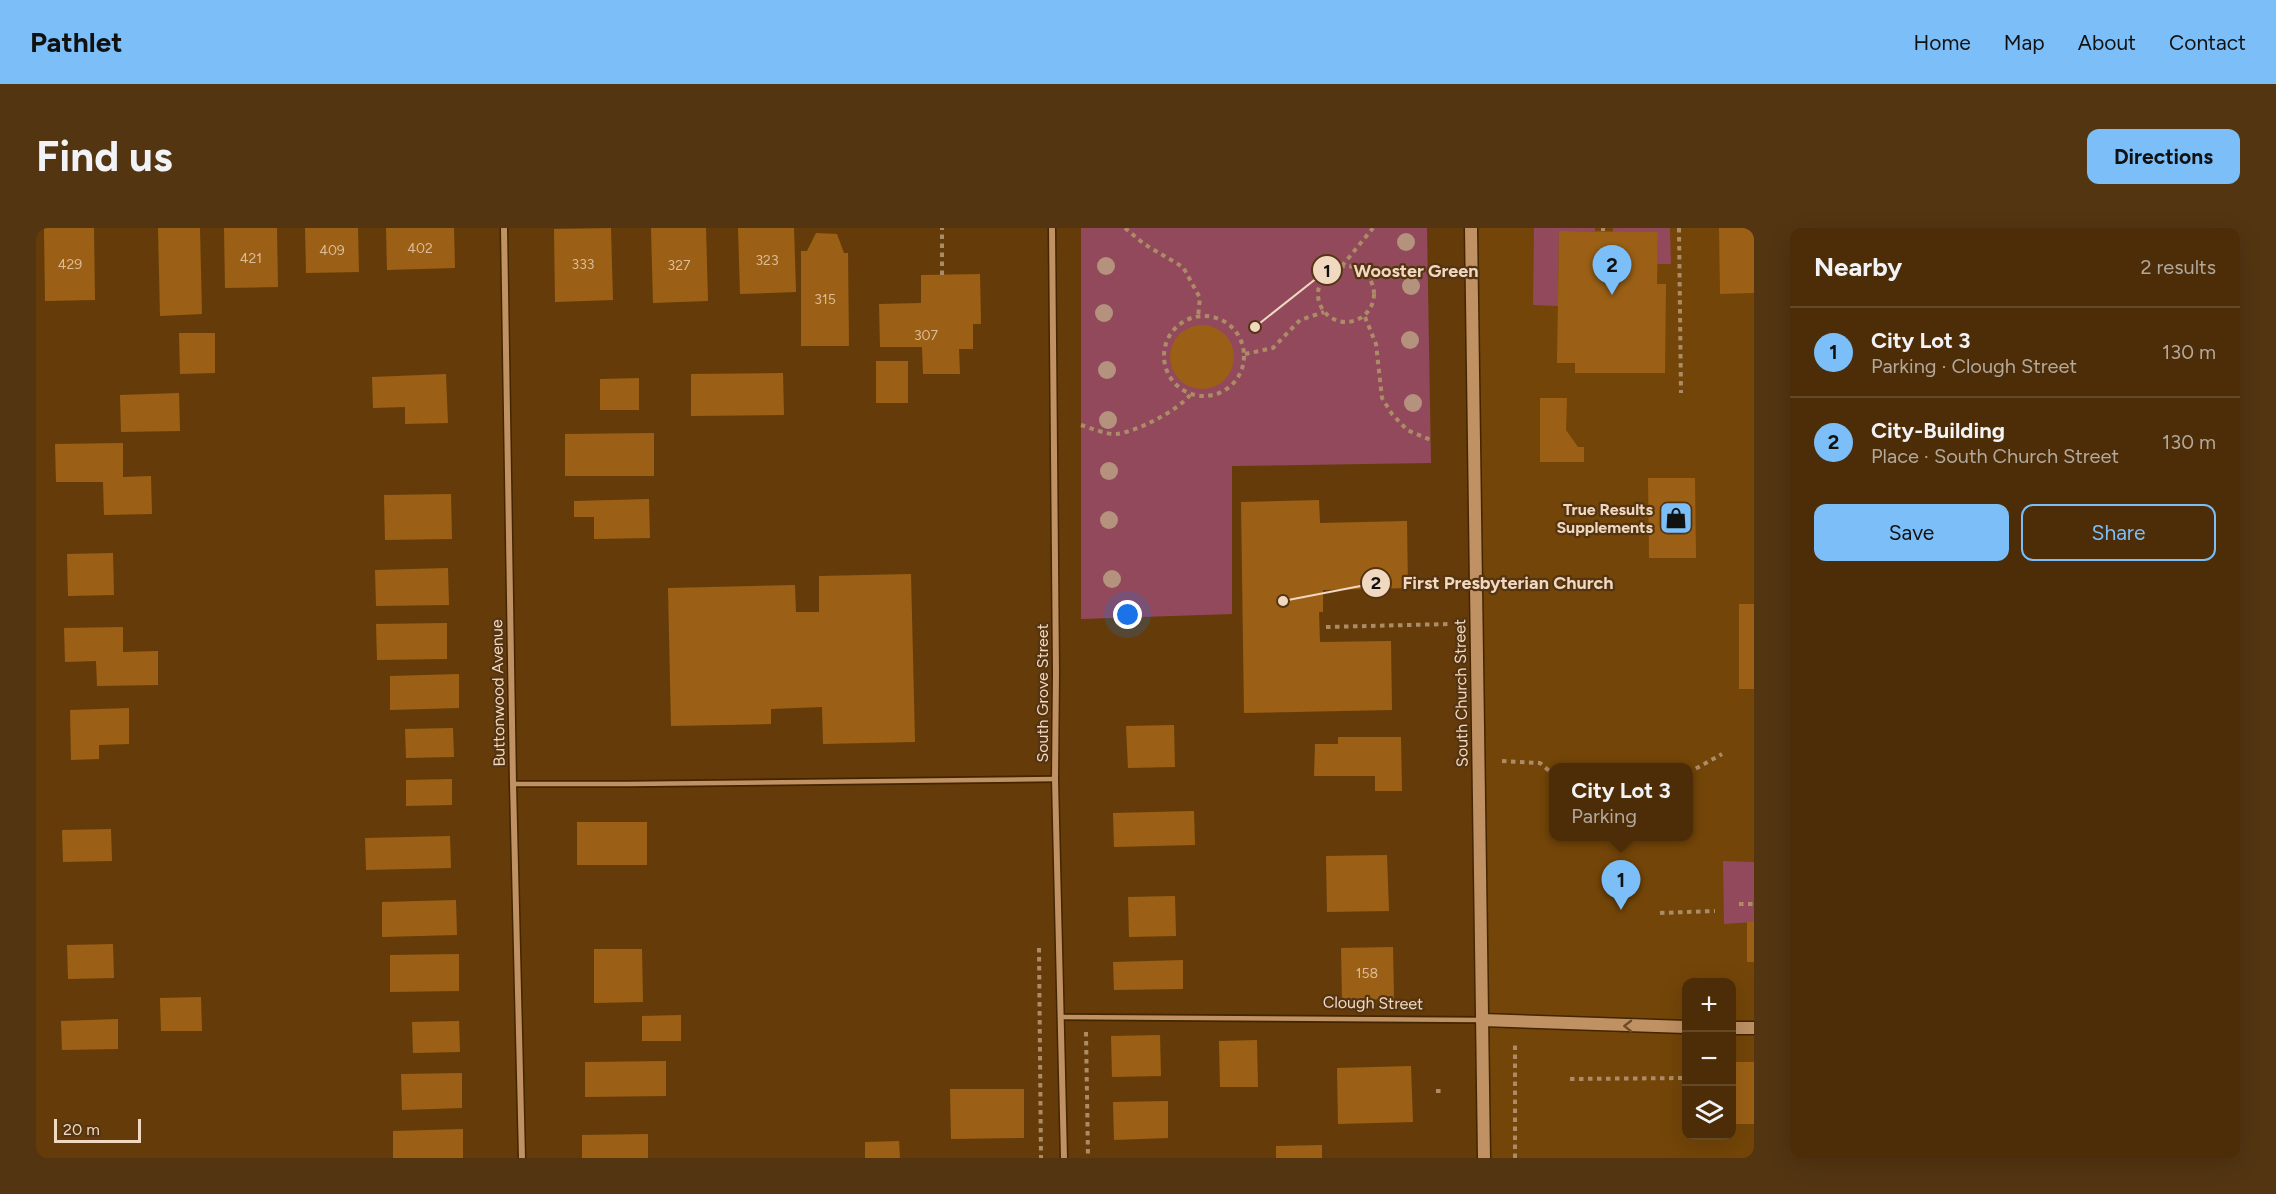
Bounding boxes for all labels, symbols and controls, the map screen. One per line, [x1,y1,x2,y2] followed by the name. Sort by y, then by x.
[30,25,122,59] text: Pathlet
[1914,30,1971,55] text: Home
[2004,30,2045,55] text: Map
[2078,30,2136,55] text: About
[2169,30,2246,55] text: Contact
[2087,129,2240,184] button: Directions
[36,131,173,182] text: Find us
[407,240,433,257] house number: 402
[319,242,345,259] house number: 409
[1592,245,1632,295] pin: 2
[240,250,262,267] house number: 421
[1814,251,1902,283] text: Nearby
[755,252,779,269] house number: 323
[1312,252,1490,288] callout: Wooster Green
[2140,255,2216,279] text: 2 results
[58,256,82,273] house number: 429
[572,256,594,273] house number: 333
[668,257,691,274] house number: 327
[1323,260,1331,282] text: 1
[1354,260,1478,282] text: Wooster Green
[814,291,836,308] house number: 315
[914,327,939,344] house number: 307
[1871,327,1970,354] text: City Lot 3
[1829,340,1838,364] text: 1
[2162,340,2216,364] text: 130 m
[1871,354,2077,378] text: Parking · Clough Street
[1871,417,2005,444] text: City-Building
[1828,430,1839,454] text: 2
[2162,430,2216,454] text: 130 m
[1871,444,2119,468] text: Place · South Church Street
[1556,500,1654,537] place label: True Results Supplements
[1658,500,1694,536] shop icon: True Results Supplements
[1814,504,2009,561] button: Save
[2021,504,2216,561] button: Share
[1361,565,1626,601] callout: First Presbyterian Church
[1371,572,1381,594] text: 2
[1402,572,1614,594] text: First Presbyterian Church
[1113,600,1142,629] your location
[487,619,509,767] street label: Buttonwood Avenue
[1450,619,1472,767] street label: South Church Street
[1033,623,1052,763] street label: South Grove Street
[1549,763,1693,841] popup
[1571,777,1671,804] text: City Lot 3
[1571,804,1637,828] text: Parking
[1602,860,1640,910] pin: 1
[1356,965,1378,982] house number: 158
[1682,978,1736,1140] map controls
[1682,978,1736,1032] button: +
[1323,993,1423,1013] street label: Clough Street
[1624,1020,1633,1032] one-way arrow
[1682,1032,1736,1086] button: −
[1682,1086,1736,1140] button: layers
[54,1116,141,1144] scale bar
[63,1120,100,1139] text: 20 m

